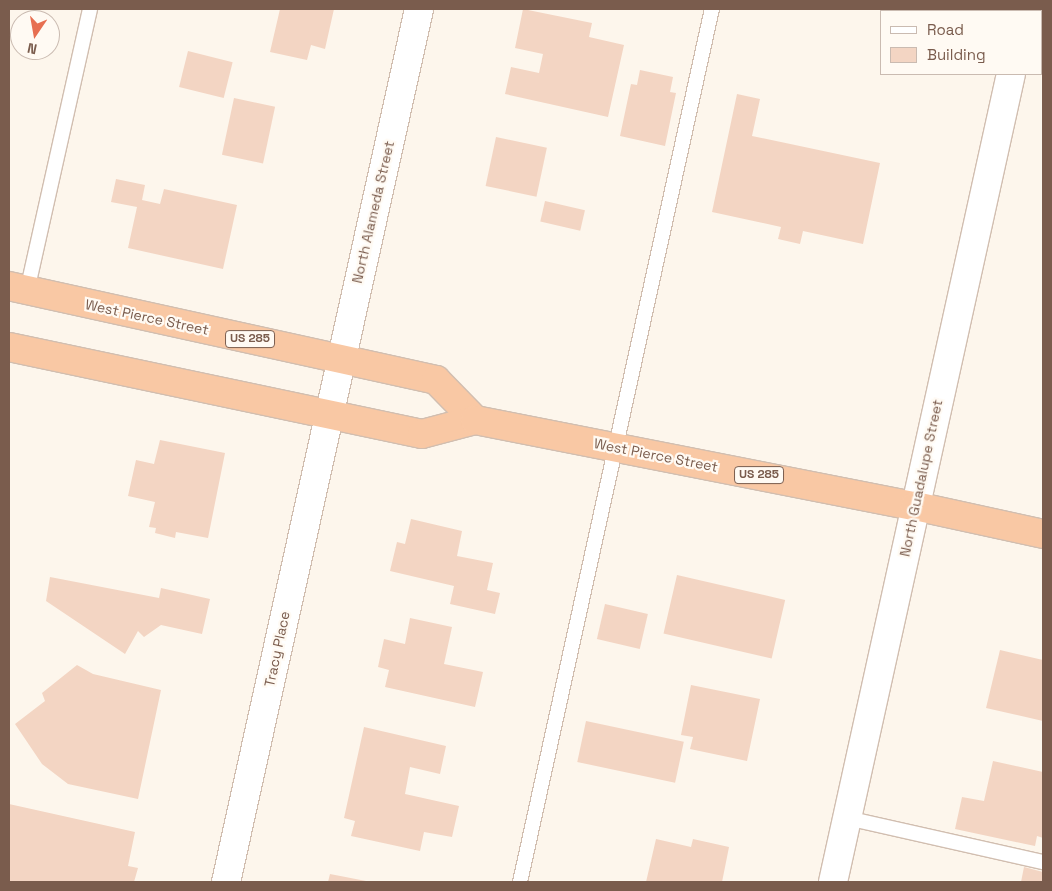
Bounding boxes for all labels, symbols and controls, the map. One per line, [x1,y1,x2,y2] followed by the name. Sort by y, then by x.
[10,10,60,60] north arrow
[880,10,1042,75] legend
[927,20,964,39] text: Road
[26,39,39,58] text: N
[927,45,986,64] text: Building
[348,139,398,285] street label: North Alameda Street
[84,296,210,338] street label: West Pierce Street
[225,329,275,348] road number: US 285
[896,398,946,558] street label: North Guadalupe Street
[593,435,719,475] street label: West Pierce Street
[734,466,784,484] road number: US 285
[261,610,293,688] street label: Tracy Place

